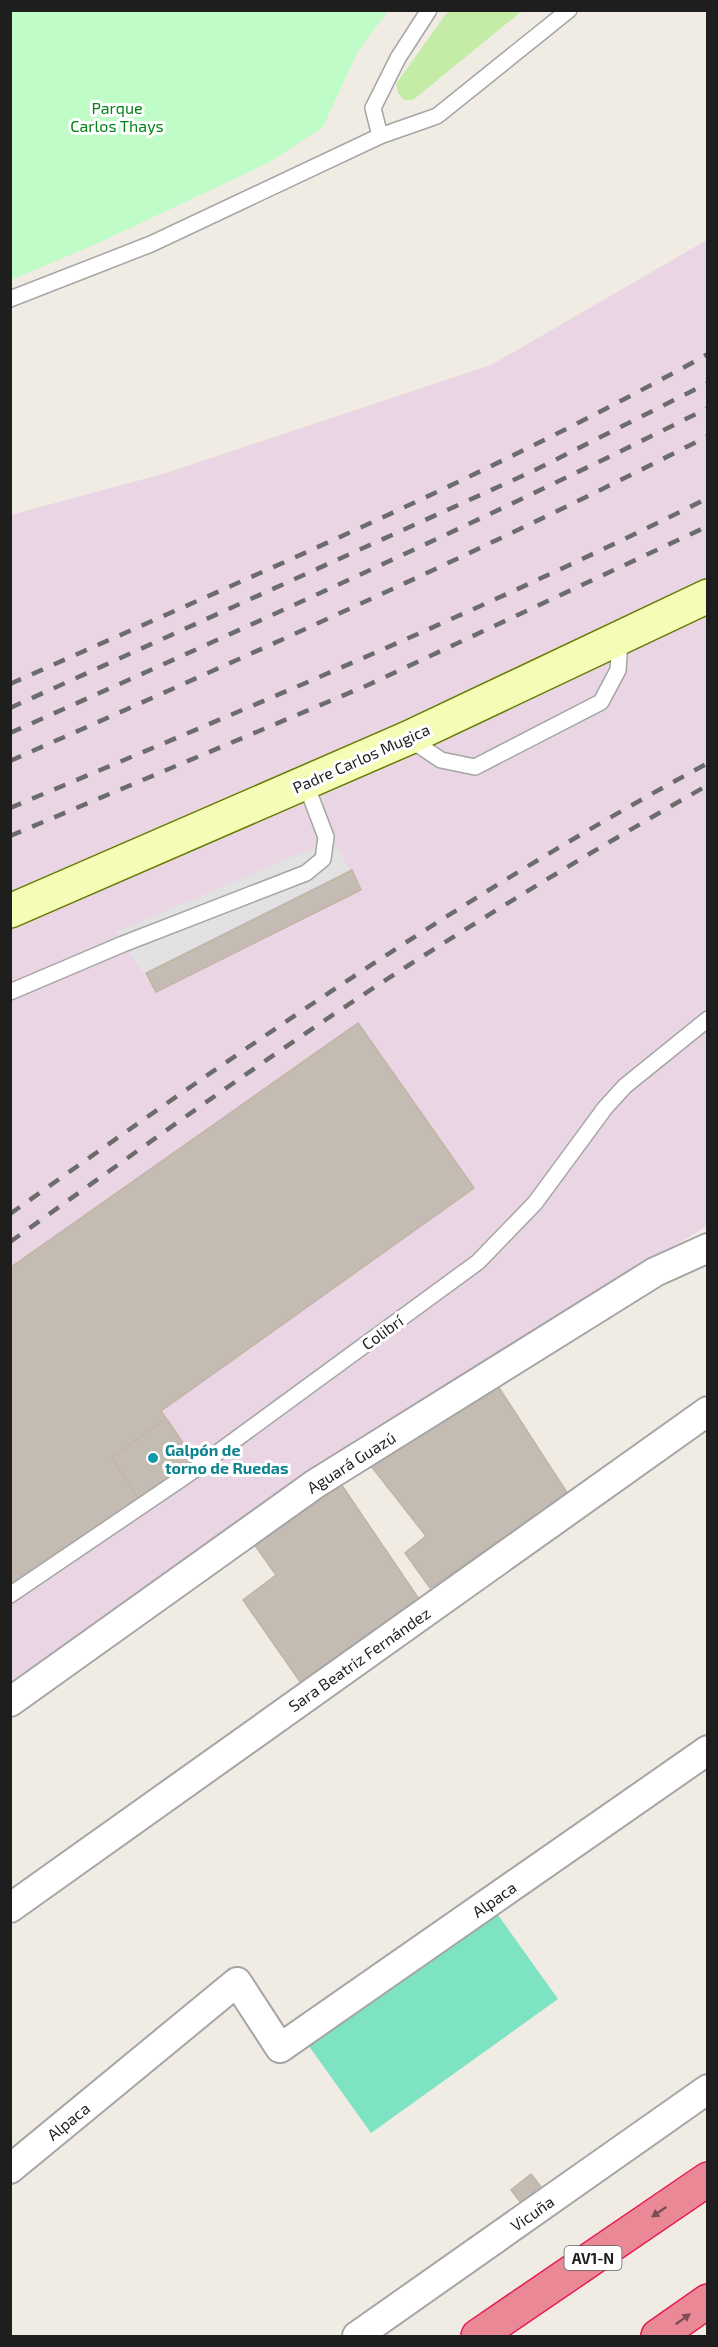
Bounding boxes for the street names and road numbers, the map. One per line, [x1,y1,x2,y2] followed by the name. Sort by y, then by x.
[289,719,433,797] street label: Padre Carlos Mugica
[358,1310,407,1353] street label: Colibrí
[303,1427,399,1497] street label: Aguará Guazú
[284,1603,434,1715] street label: Sara Beatriz Fernández
[468,1877,520,1921] street label: Alpaca
[43,2098,93,2144] street label: Alpaca
[507,2191,557,2235] street label: Vicuña
[564,2246,622,2270] road number: AV1-N

